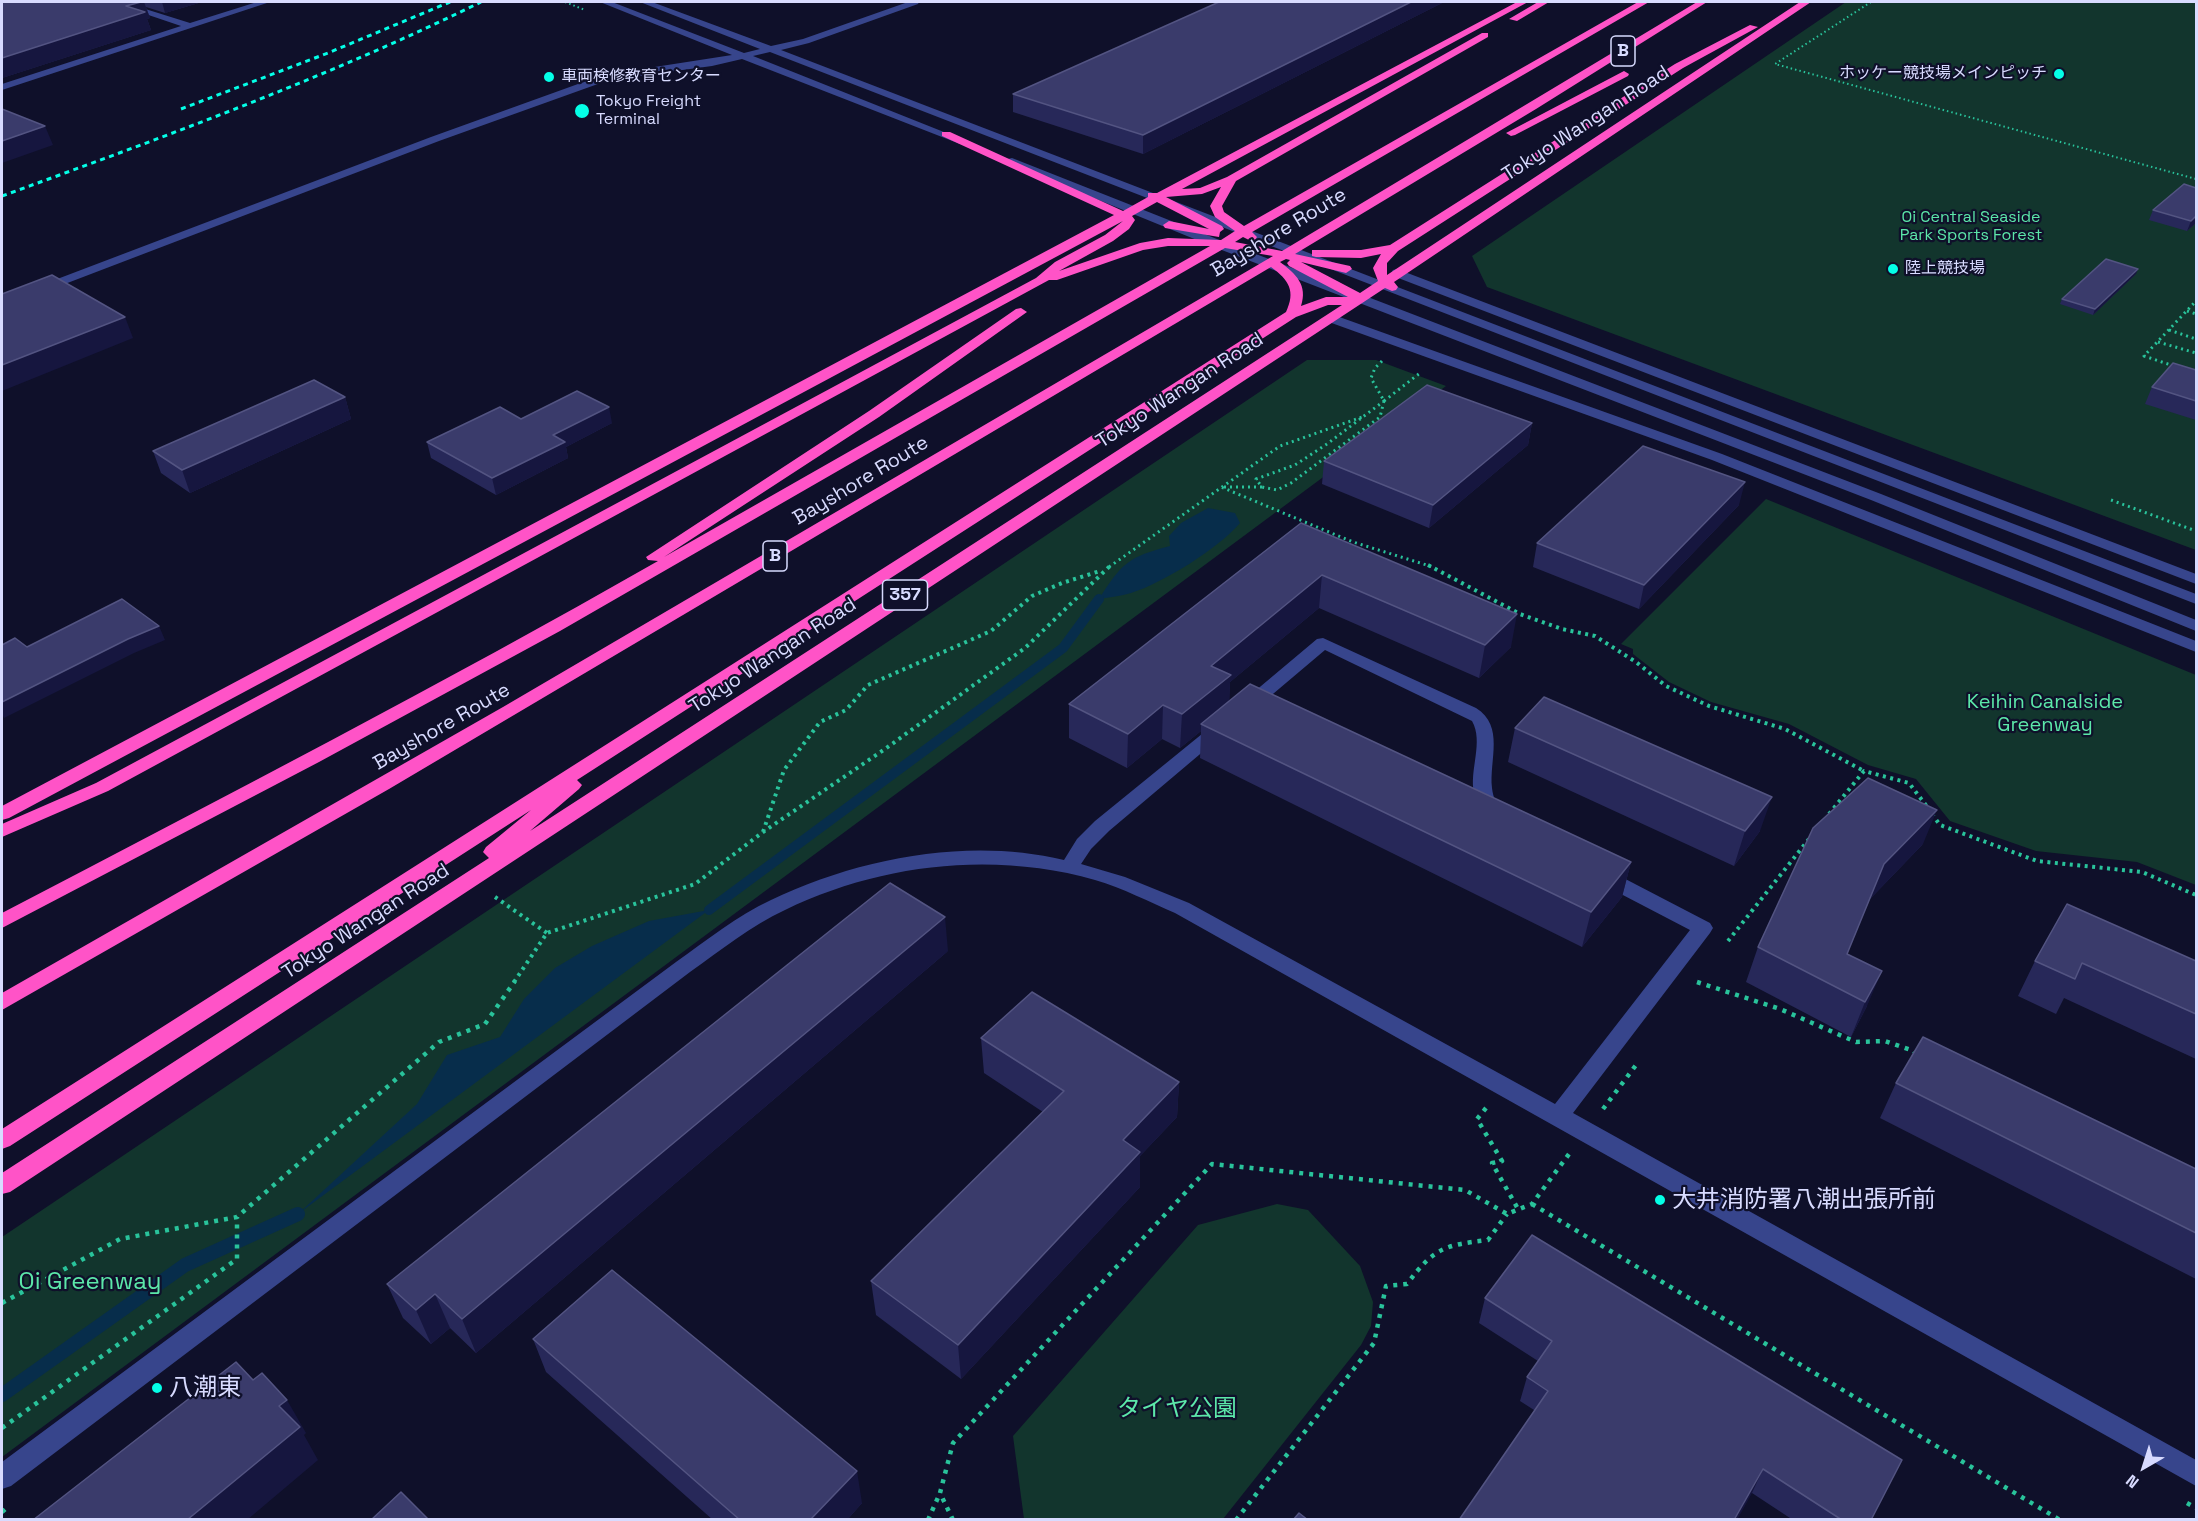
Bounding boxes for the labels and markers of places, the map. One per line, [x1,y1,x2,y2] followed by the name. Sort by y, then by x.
[1839,64,2047,84] place label: ホッケー競技場メインピッチ
[561,67,721,87] place label: 車両検修教育センター
[2052,67,2066,81] marker: ホッケー競技場メインピッチ
[542,70,556,84] marker: 車両検修教育センター
[596,92,701,130] place label: Tokyo Freight Terminal
[573,102,591,120] marker: Tokyo Freight Terminal
[1905,259,1985,279] place label: 陸上競技場
[1886,262,1900,276] marker: 陸上競技場
[1672,1186,1936,1214] place label: 大井消防署八潮出張所前
[1653,1193,1667,1207] marker: 大井消防署八潮出張所前
[169,1374,241,1402] place label: 八潮東
[150,1381,164,1395] marker: 八潮東

